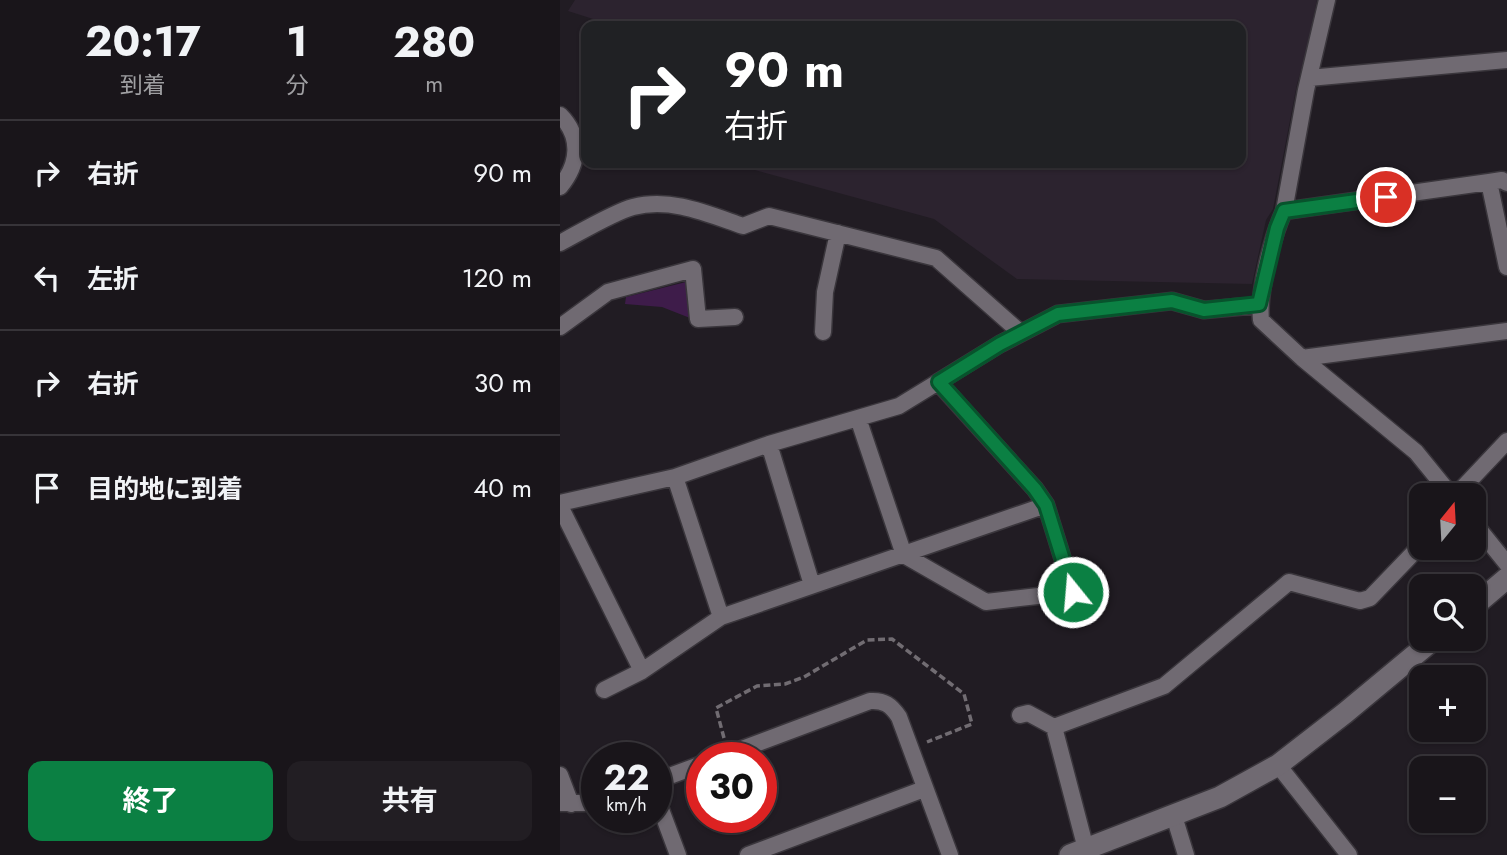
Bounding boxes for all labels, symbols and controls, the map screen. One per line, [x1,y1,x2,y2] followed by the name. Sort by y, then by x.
[85,11,201,72] text: 20:17
[286,11,308,72] text: 1
[393,12,475,73] text: 280
[724,35,844,105] text: 90 m
[609,49,700,140] icon: right
[425,67,443,101] text: m
[120,68,166,102] text: 到着
[285,68,308,102] text: 分
[724,103,788,149] text: 右折
[28,154,66,192] icon: right
[473,154,532,192] text: 90 m
[87,155,139,193] text: 右折
[1356,167,1416,227] pin
[1367,178,1405,216] icon: arrive
[28,259,66,297] icon: left
[462,259,532,297] text: 120 m
[87,260,139,298] text: 左折
[28,364,66,402] icon: right
[474,364,532,402] text: 30 m
[87,365,139,403] text: 右折
[28,469,66,507] icon: arrive
[473,469,532,507] text: 40 m
[87,470,243,508] text: 目的地に到着
[1409,483,1486,560] north arrow
[1409,483,1486,833] map controls
[1036,555,1110,629] position arrow
[1409,574,1486,651] button: search
[1409,665,1486,742] button: +
[686,742,777,833] speed limit sign: 30
[604,753,649,803] text: 22
[1409,756,1486,833] button: −
[28,761,273,841] button: 終了
[287,761,532,841] button: 共有
[606,792,647,818] text: km/h

